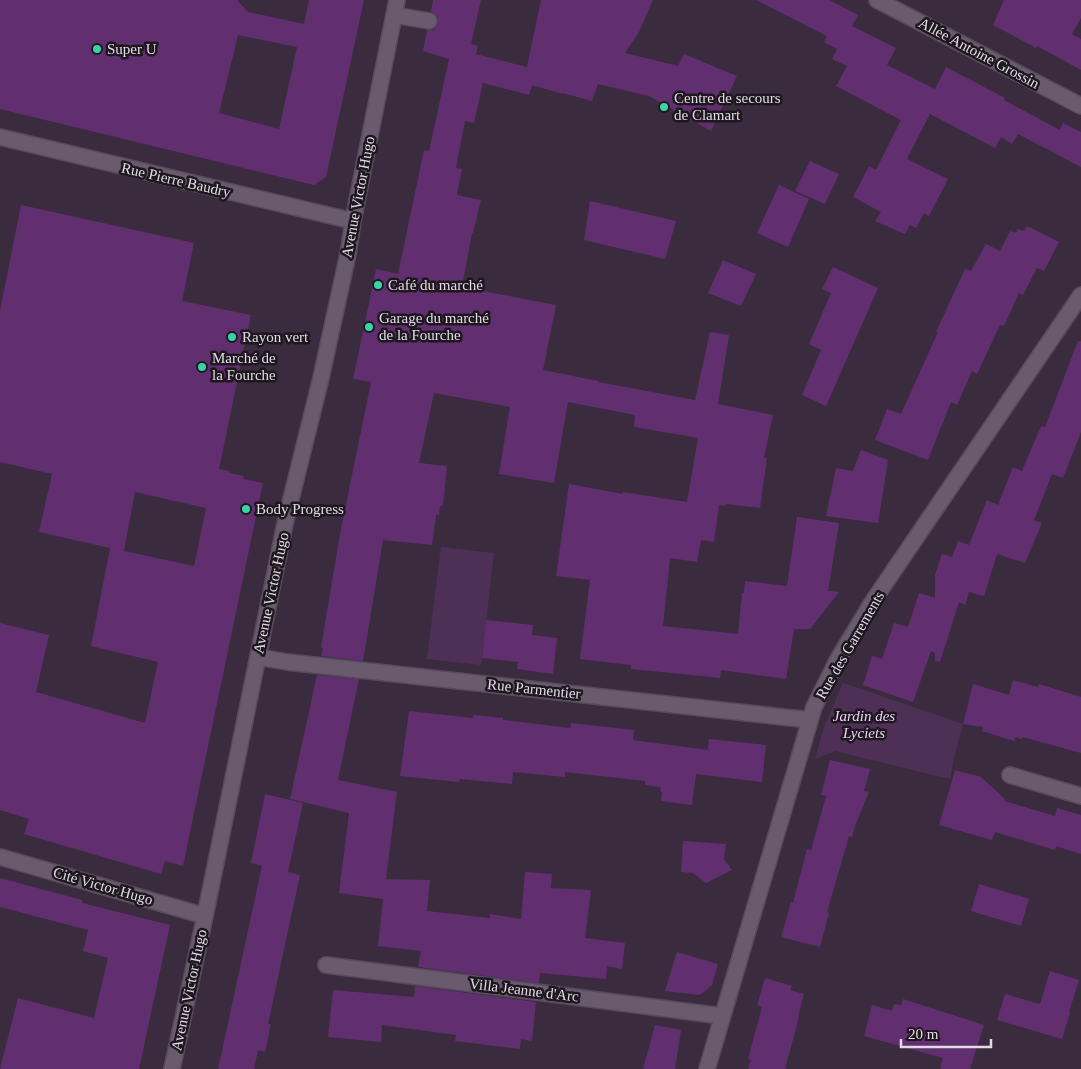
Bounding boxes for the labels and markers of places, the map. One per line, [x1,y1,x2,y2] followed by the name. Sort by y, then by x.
[107,41,157,57] place label: Super U
[91,43,103,55] marker: Super U
[674,90,781,123] place label: Centre de secours de Clamart
[658,101,670,113] marker: Centre de secours de Clamart
[388,277,483,293] place label: Café du marché
[372,279,384,291] marker: Café du marché
[379,310,489,343] place label: Garage du marché de la Fourche
[363,321,375,333] marker: Garage du marché de la Fourche
[242,329,309,345] place label: Rayon vert
[226,331,238,343] marker: Rayon vert
[212,350,276,383] place label: Marché de la Fourche
[196,361,208,373] marker: Marché de la Fourche
[256,501,344,517] place label: Body Progress
[240,503,252,515] marker: Body Progress

